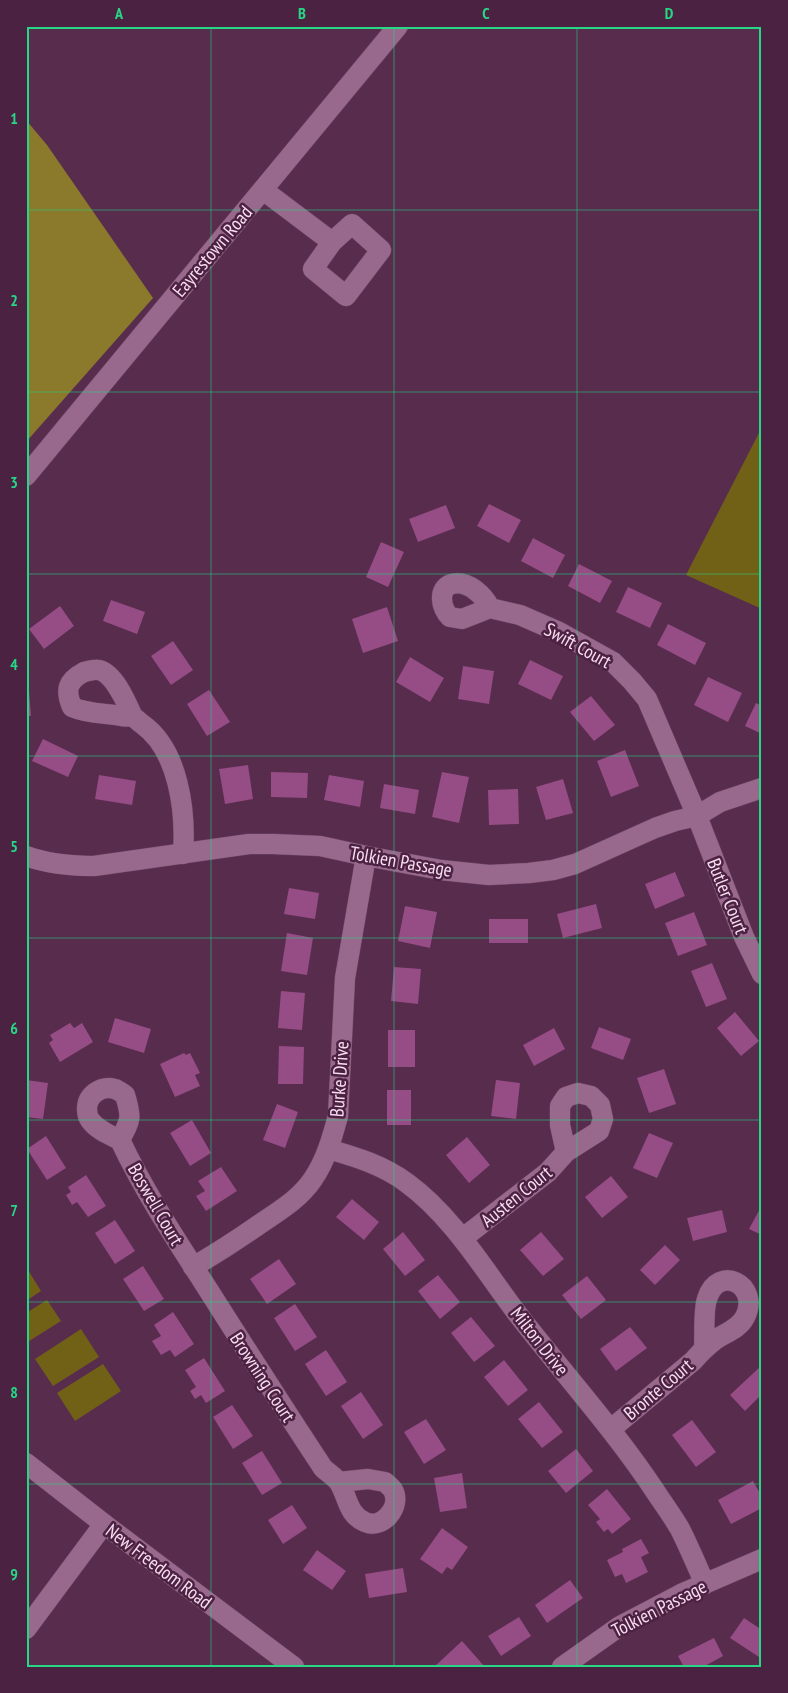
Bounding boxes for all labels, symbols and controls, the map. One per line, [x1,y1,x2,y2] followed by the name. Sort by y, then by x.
[114,3,124,23] text: A
[298,3,306,23] text: B
[482,3,490,23] text: C
[665,3,674,23] text: D
[10,108,18,128] text: 1
[167,201,257,301] street label: Eayrestown Road
[10,290,18,310] text: 2
[10,472,18,492] text: 3
[540,617,616,674] street label: Swift Court
[10,654,18,674] text: 4
[10,836,18,856] text: 5
[348,840,454,882] street label: Tolkien Passage
[702,855,754,938] street label: Butler Court
[10,1018,18,1038] text: 6
[324,1040,354,1118] street label: Burke Drive
[123,1159,189,1250] street label: Boswell Court
[476,1160,557,1232] street label: Austen Court
[10,1200,18,1220] text: 7
[506,1302,574,1380] street label: Milton Drive
[225,1328,301,1427] street label: Browning Court
[618,1353,698,1425] street label: Bronte Court
[10,1382,18,1402] text: 8
[101,1518,217,1614] street label: New Freedom Road
[10,1564,18,1584] text: 9
[608,1574,710,1642] street label: Tolkien Passage

